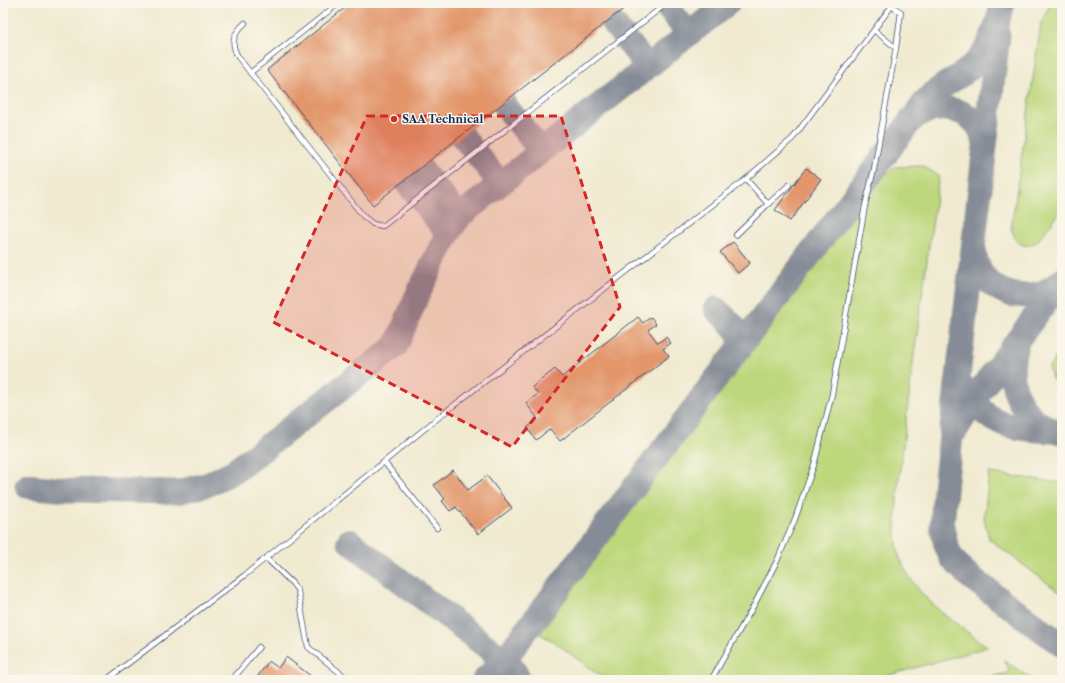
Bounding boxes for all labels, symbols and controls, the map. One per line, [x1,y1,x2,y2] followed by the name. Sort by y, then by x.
[402,112,483,126] place label: SAA Technical
[389,114,399,124] marker: SAA Technical

